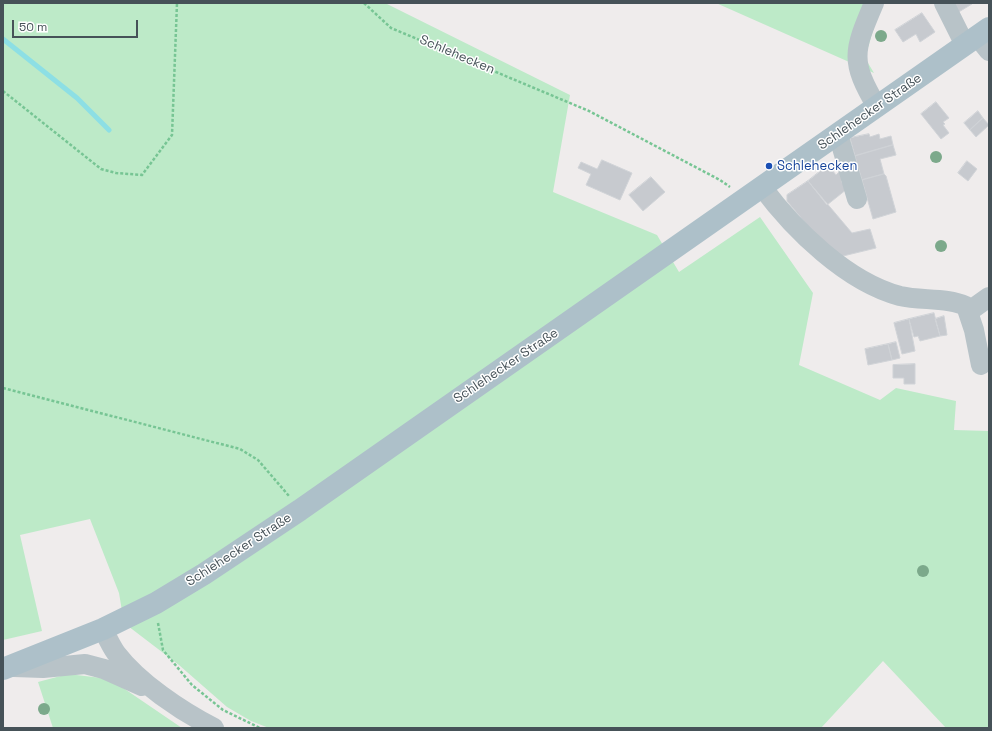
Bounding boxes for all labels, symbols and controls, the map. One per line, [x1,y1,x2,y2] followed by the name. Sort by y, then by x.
[14,12,140,38] scale bar
[19,19,47,35] text: 50 m
[417,32,497,78] street label: Schlehecken
[815,70,925,154] street label: Schlehecker Straße
[777,158,857,174] place label: Schlehecken
[764,161,774,171] marker: Schlehecken
[451,325,561,407] street label: Schlehecker Straße
[183,510,295,590] street label: Schlehecker Straße

